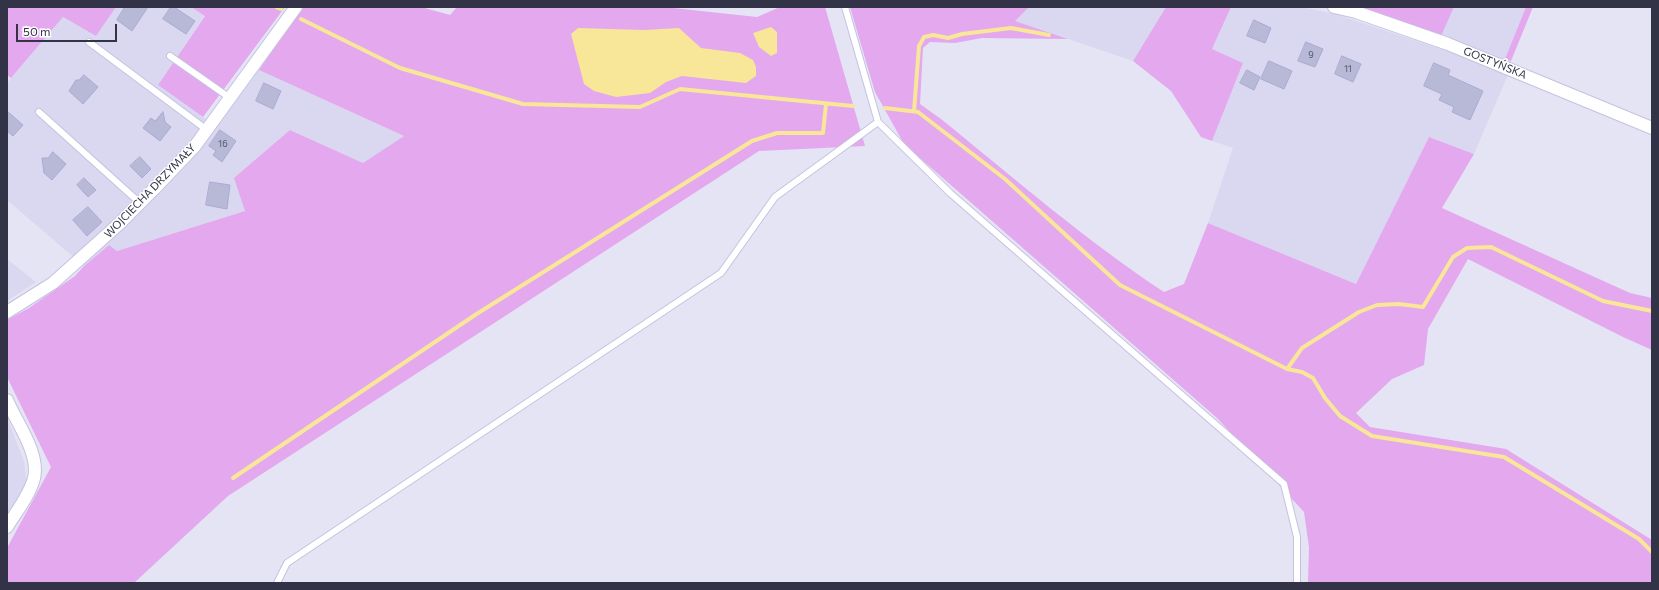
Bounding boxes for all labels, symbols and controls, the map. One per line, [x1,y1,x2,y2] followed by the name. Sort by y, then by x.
[18,16,119,42] scale bar
[23,24,51,38] text: 50 m
[1461,44,1529,82] street label: GOSTYŃSKA
[1308,50,1314,60] house number: 9
[1344,64,1352,74] house number: 11
[218,139,228,149] house number: 16
[102,141,198,241] street label: WOJCIECHA DRZYMAŁY

